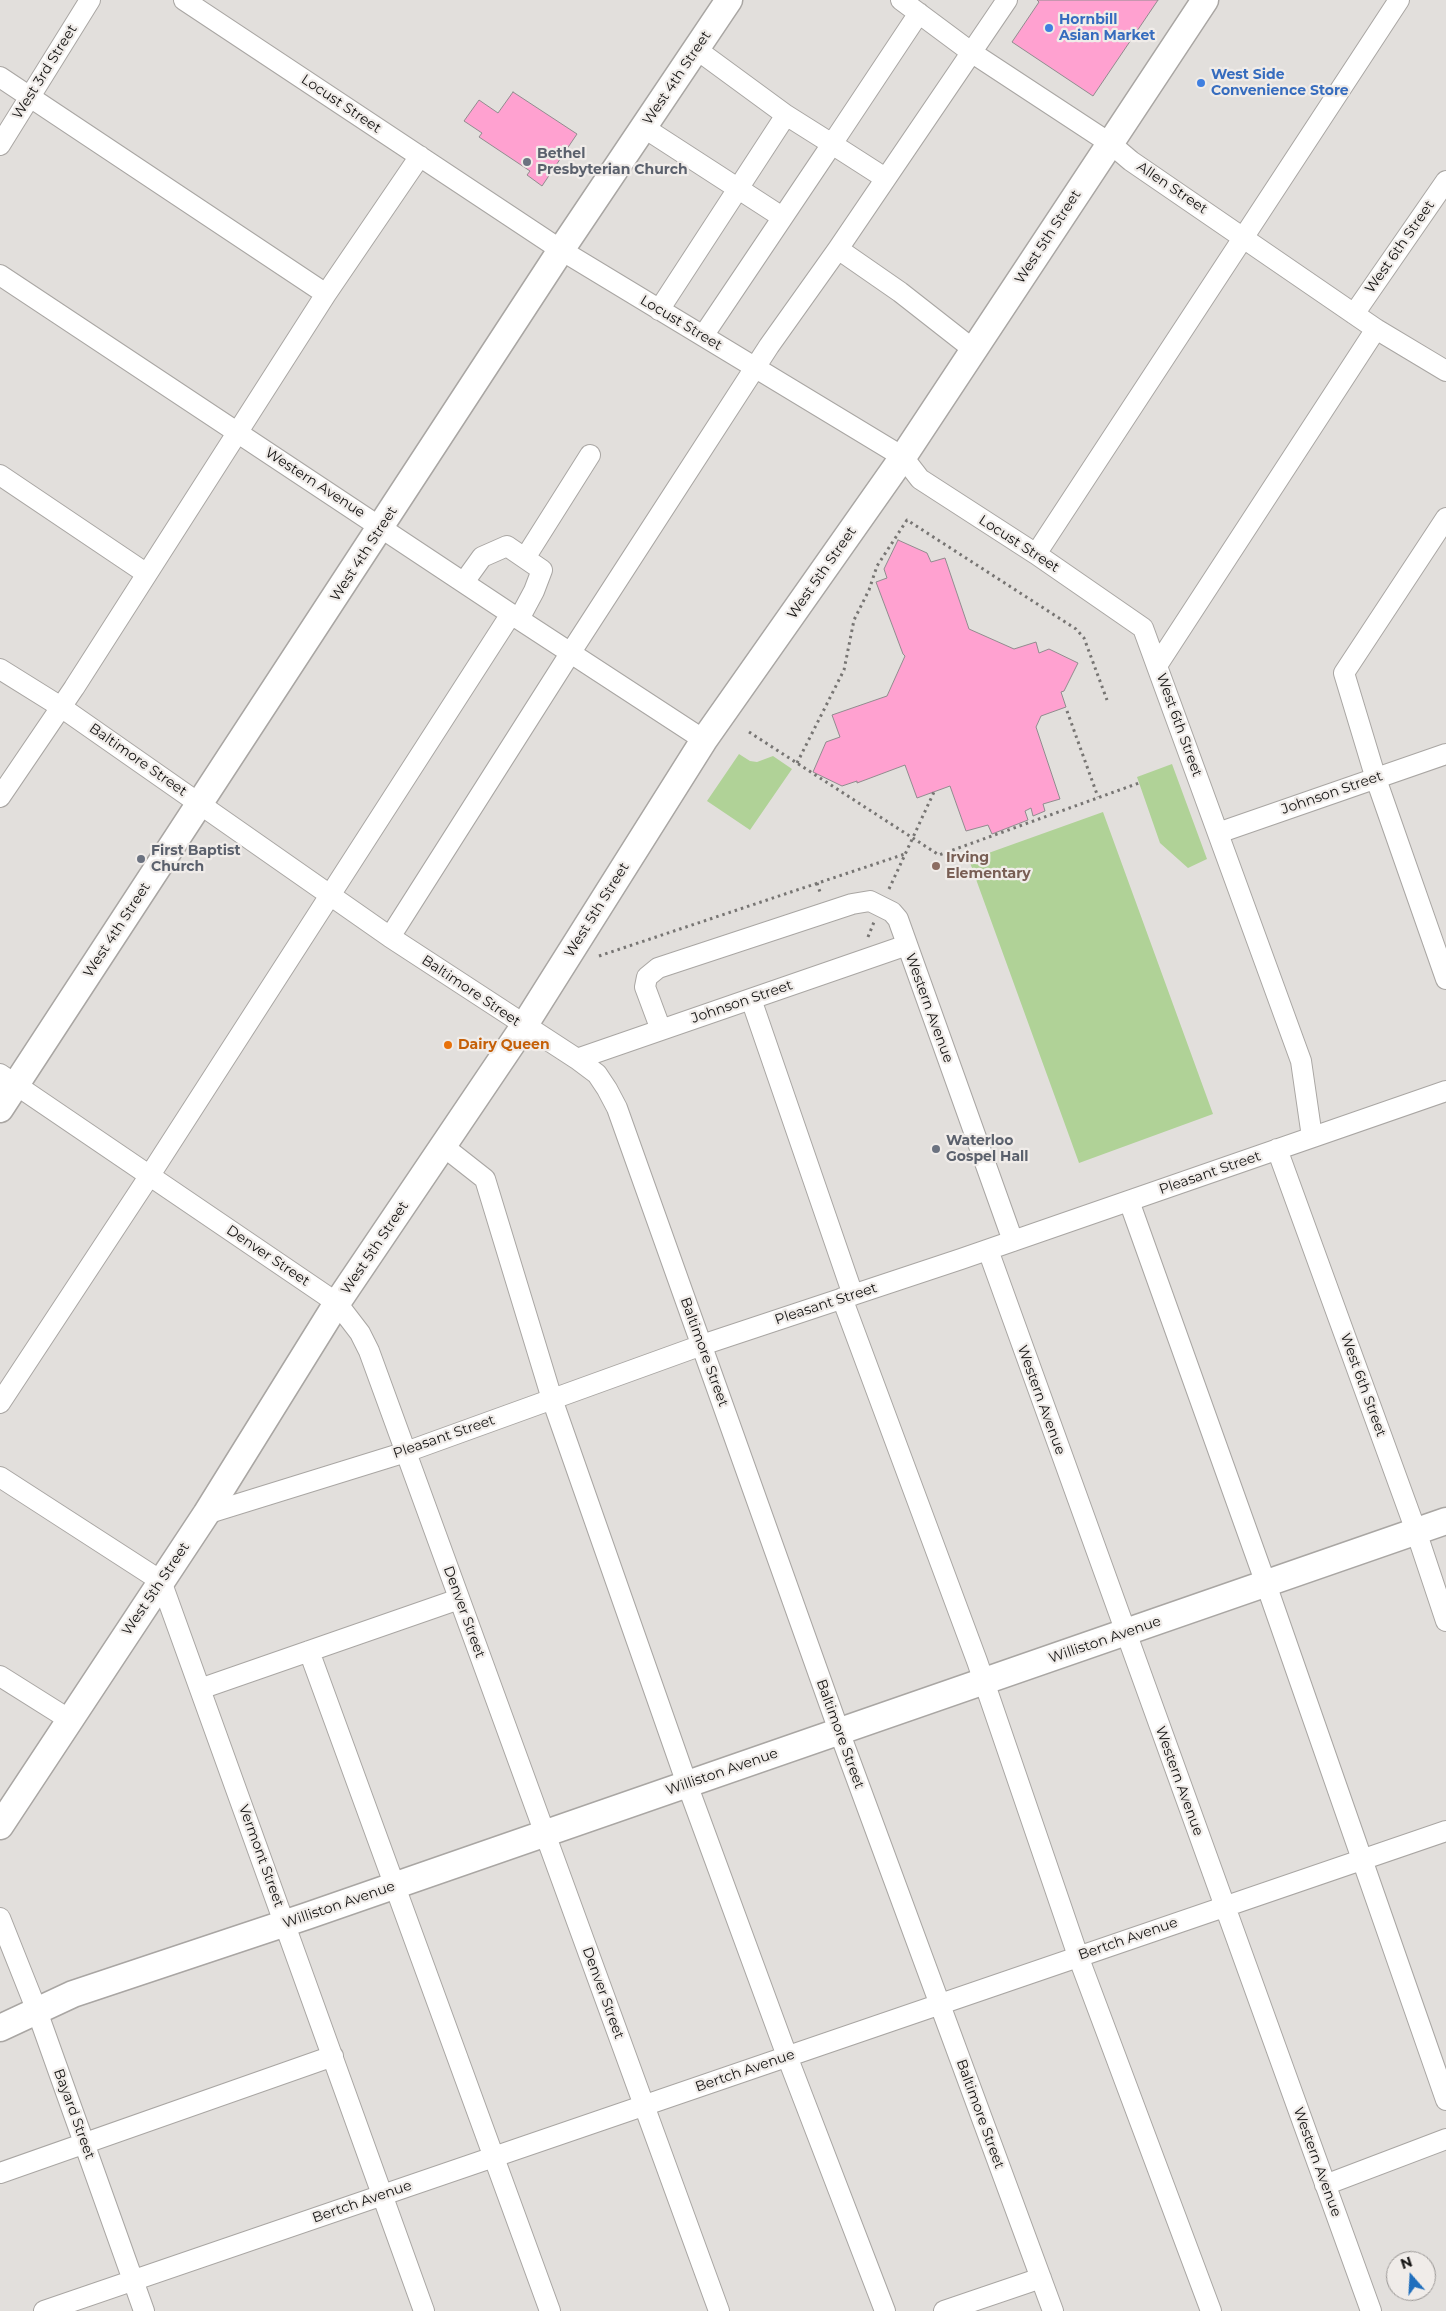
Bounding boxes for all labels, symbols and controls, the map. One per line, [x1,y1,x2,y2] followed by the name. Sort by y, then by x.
[1059,12,1155,44] place label: Hornbill Asian Market
[9,22,81,122] street label: West 3rd Street
[1043,22,1055,34] marker: Hornbill Asian Market
[639,28,715,128] street label: West 4th Street
[1211,67,1349,100] place label: West Side Convenience Store
[298,71,384,137] street label: Locust Street
[1195,77,1207,89] marker: West Side Convenience Store
[537,146,688,178] place label: Bethel Presbyterian Church
[521,156,533,168] marker: Bethel Presbyterian Church
[1134,158,1210,218] street label: Allen Street
[1011,187,1085,287] street label: West 5th Street
[1362,198,1438,296] street label: West 6th Street
[637,292,725,354] street label: Locust Street
[262,445,368,521] street label: Western Avenue
[327,503,401,605] street label: West 4th Street
[976,512,1062,576] street label: Locust Street
[784,524,860,622] street label: West 5th Street
[1152,671,1206,779] street label: West 6th Street
[86,720,190,800] street label: Baltimore Street
[1279,768,1385,818] street label: Johnson Street
[151,843,241,876] place label: First Baptist Church
[946,850,1031,882] place label: Irving Elementary
[135,853,147,865] marker: First Baptist Church
[561,860,633,960] street label: West 5th Street
[930,860,942,872] marker: Irving Elementary
[80,879,154,981] street label: West 4th Street
[901,951,957,1065] street label: Western Avenue
[418,952,524,1030] street label: Baltimore Street
[689,977,795,1027] street label: Johnson Street
[458,1037,550,1053] place label: Dairy Queen
[442,1039,454,1051] marker: Dairy Queen
[946,1133,1028,1166] place label: Waterloo Gospel Hall
[930,1143,942,1155] marker: Waterloo Gospel Hall
[1157,1148,1263,1198] street label: Pleasant Street
[338,1198,412,1298] street label: West 5th Street
[223,1222,313,1290] street label: Denver Street
[773,1280,879,1328] street label: Pleasant Street
[676,1295,732,1409] street label: Baltimore Street
[1336,1331,1390,1439] street label: West 6th Street
[1013,1343,1069,1457] street label: Western Avenue
[391,1412,497,1462] street label: Pleasant Street
[119,1539,193,1639] street label: West 5th Street
[440,1564,488,1660] street label: Denver Street
[1047,1613,1163,1667] street label: Williston Avenue
[812,1677,868,1791] street label: Baltimore Street
[1151,1724,1207,1838] street label: Western Avenue
[664,1745,780,1799] street label: Williston Avenue
[235,1803,287,1909] street label: Vermont Street
[281,1878,397,1932] street label: Williston Avenue
[1076,1914,1180,1964] street label: Bertch Avenue
[579,1945,627,2041] street label: Denver Street
[693,2046,797,2096] street label: Bertch Avenue
[952,2057,1008,2171] street label: Baltimore Street
[50,2066,98,2162] street label: Bayard Street
[1289,2105,1345,2219] street label: Western Avenue
[310,2177,414,2227] street label: Bertch Avenue
[1386,2251,1436,2301] north arrow
[1398,2252,1415,2273] text: N

